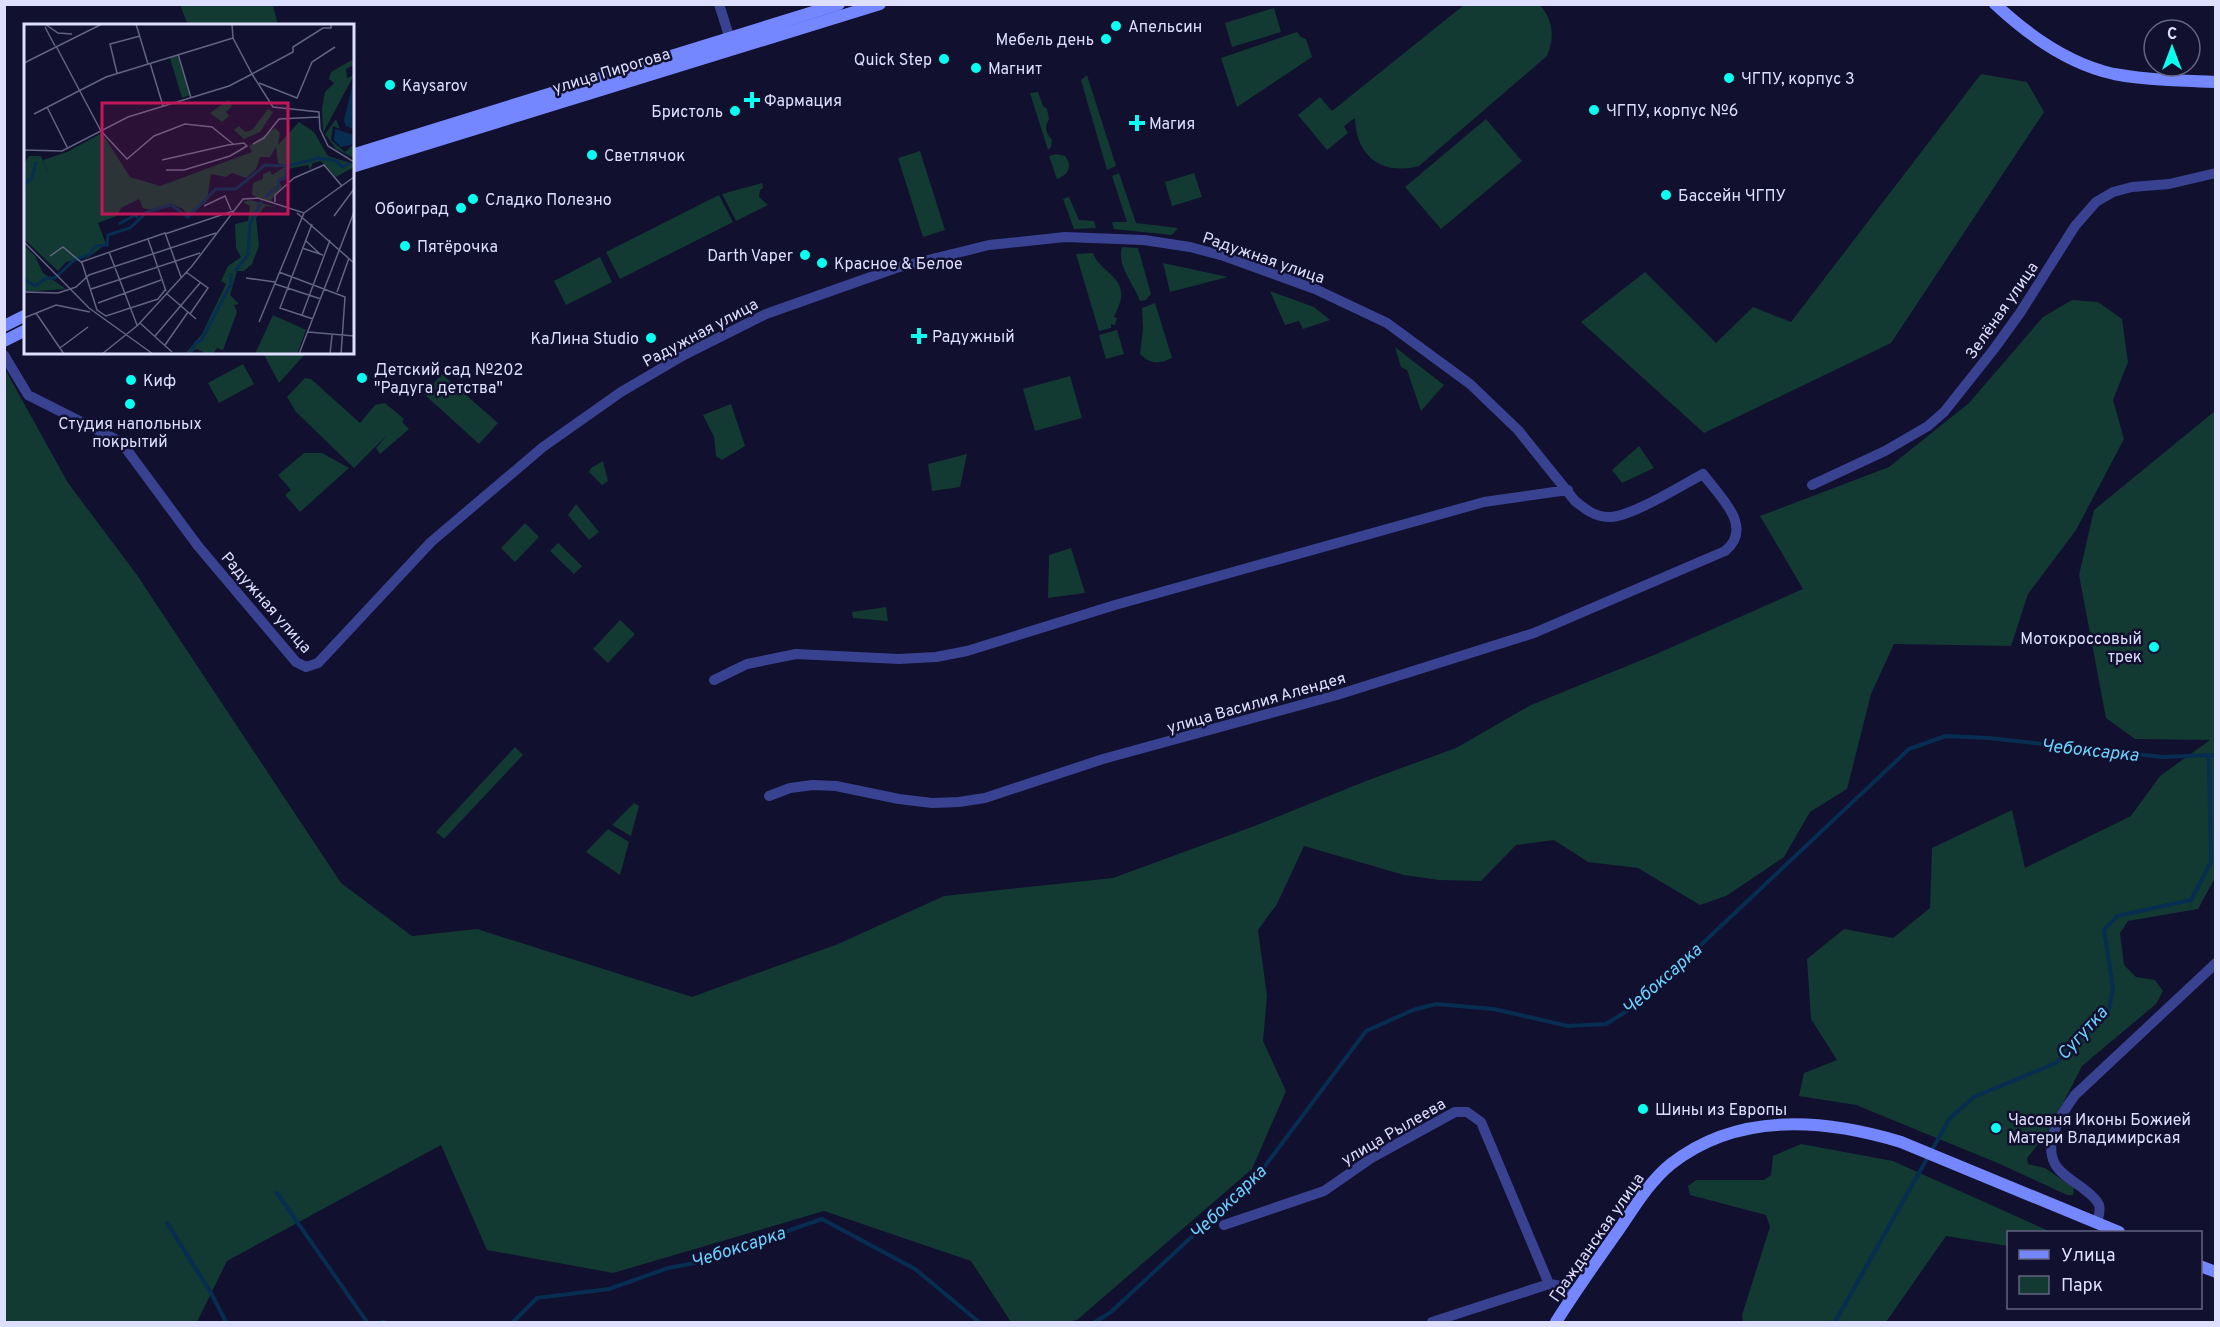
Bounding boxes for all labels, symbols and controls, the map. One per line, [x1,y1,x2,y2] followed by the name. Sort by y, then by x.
[1128,18,1202,38] place label: Апельсин
[2142,18,2202,78] north arrow
[1109,19,1123,33] marker: Апельсин
[24,24,354,354] inset map
[2167,25,2177,45] text: С
[995,31,1094,51] place label: Мебель день
[1099,32,1113,46] marker: Мебель день
[550,45,673,99] street label: улица Пирогова
[854,51,932,71] place label: Quick Step
[937,52,951,66] marker: Quick Step
[988,60,1042,80] place label: Магнит
[969,61,983,75] marker: Магнит
[1741,70,1855,90] place label: ЧГПУ, корпус 3
[1722,71,1736,85] marker: ЧГПУ, корпус 3
[402,77,468,97] place label: Kaysarov
[383,78,397,92] marker: Kaysarov
[764,92,842,112] place label: Фармация
[745,93,759,107] marker: Фармация
[1606,102,1738,122] place label: ЧГПУ, корпус №6
[651,103,723,123] place label: Бристоль
[1587,103,1601,117] marker: ЧГПУ, корпус №6
[728,104,742,118] marker: Бристоль
[1149,115,1195,135] place label: Магия
[1130,116,1144,130] marker: Магия
[604,147,685,167] place label: Светлячок
[585,148,599,162] marker: Светлячок
[1678,187,1786,207] place label: Бассейн ЧГПУ
[1659,188,1673,202] marker: Бассейн ЧГПУ
[485,191,612,211] place label: Сладко Полезно
[466,192,480,206] marker: Сладко Полезно
[374,200,449,220] place label: Обоиград
[454,201,468,215] marker: Обоиград
[1200,229,1327,289] street label: Радужная улица
[417,238,498,258] place label: Пятёрочка
[398,239,412,253] marker: Пятёрочка
[707,247,793,267] place label: Darth Vaper
[798,248,812,262] marker: Darth Vaper
[834,255,963,275] place label: Красное & Белое
[815,256,829,270] marker: Красное & Белое
[1962,259,2044,364] street label: Зелёная улица
[640,295,762,373] street label: Радужная улица
[910,327,928,345] marker: Радужный
[932,328,1015,348] place label: Радужный
[531,330,639,350] place label: КаЛина Studio
[644,331,658,345] marker: КаЛина Studio
[374,361,523,399] place label: Детский сад №202 "Радуга детства"
[355,371,369,385] marker: Детский сад №202 "Радуга детства"
[143,372,176,392] place label: Киф
[124,373,138,387] marker: Киф
[123,397,137,411] marker: Студия напольных покрытий
[58,415,202,453] place label: Студия напольных покрытий
[216,548,315,658] street label: Радужная улица
[2020,630,2142,668] place label: Мотокроссовый трек
[2147,640,2161,654] marker: Мотокроссовый трек
[1165,669,1348,739] street label: улица Василия Алендея
[2040,735,2140,768] water label: Чебоксарка
[1619,939,1708,1021] water label: Чебоксарка
[2053,1002,2114,1066] water label: Сугутка
[1338,1095,1450,1171] street label: улица Рылеева
[1655,1101,1787,1121] place label: Шины из Европы
[1636,1102,1650,1116] marker: Шины из Европы
[2008,1111,2191,1149] place label: Часовня Иконы Божией Матери Владимирская
[1989,1121,2003,1135] marker: Часовня Иконы Божией Матери Владимирская
[1186,1160,1273,1245] water label: Чебоксарка
[1546,1170,1650,1306] street label: Гражданская улица
[689,1222,789,1274] water label: Чебоксарка
[2007,1231,2202,1309] legend
[2061,1245,2115,1268] text: Улица
[2061,1275,2103,1298] text: Парк

